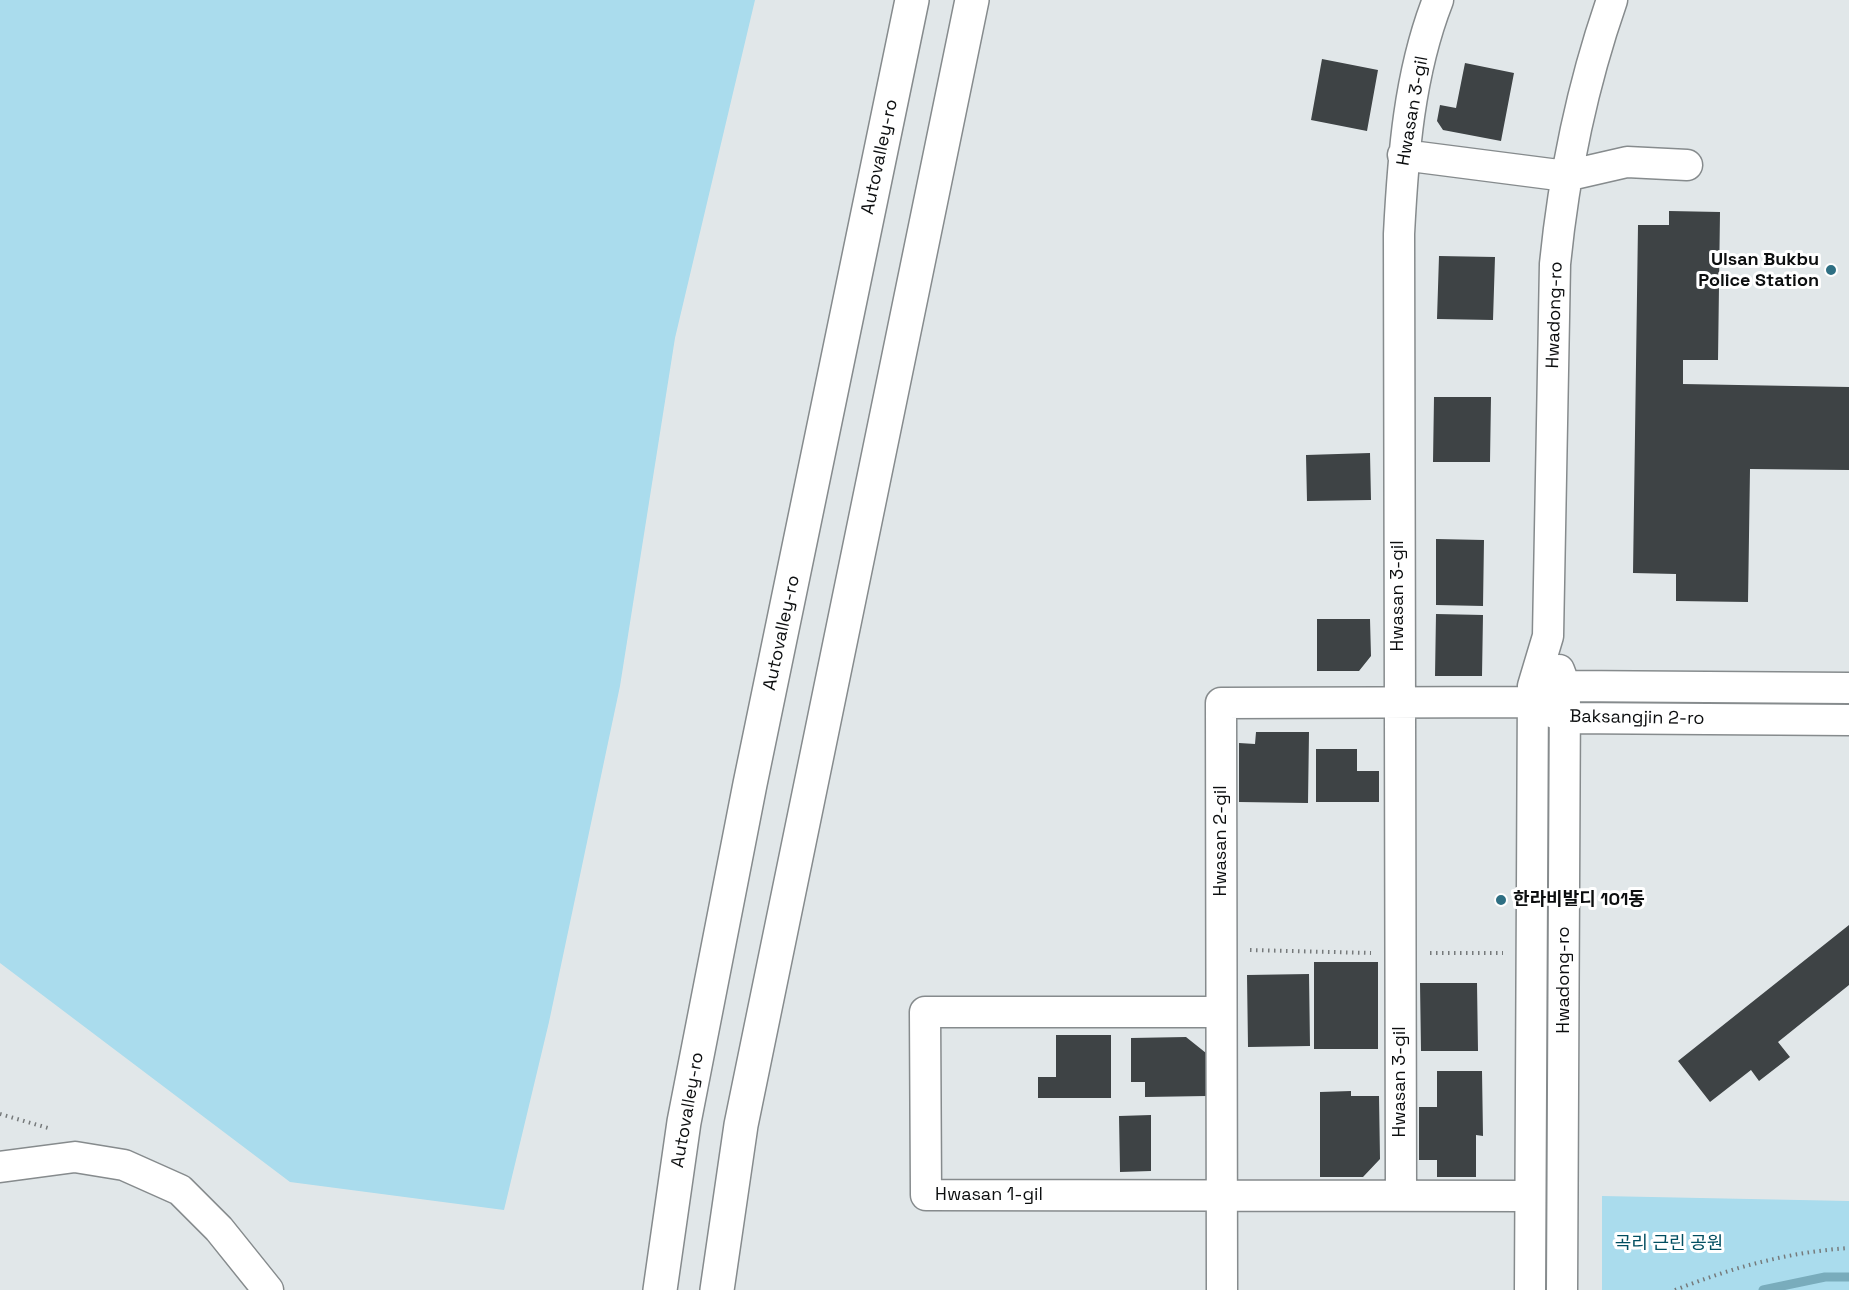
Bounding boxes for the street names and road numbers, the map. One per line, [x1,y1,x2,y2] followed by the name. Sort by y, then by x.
[1393,54,1433,168] street label: Hwasan 3-gil
[857,97,903,217] street label: Autovalley-ro
[1542,261,1568,369] street label: Hwadong-ro
[1387,540,1409,652] street label: Hwasan 3-gil
[759,573,805,693] street label: Autovalley-ro
[1569,706,1705,730] street label: Baksangjin 2-ro
[1210,785,1232,897] street label: Hwasan 2-gil
[1553,926,1575,1034] street label: Hwadong-ro
[1389,1026,1411,1138] street label: Hwasan 3-gil
[667,1050,709,1170] street label: Autovalley-ro
[935,1184,1043,1206] street label: Hwasan 1-gil

